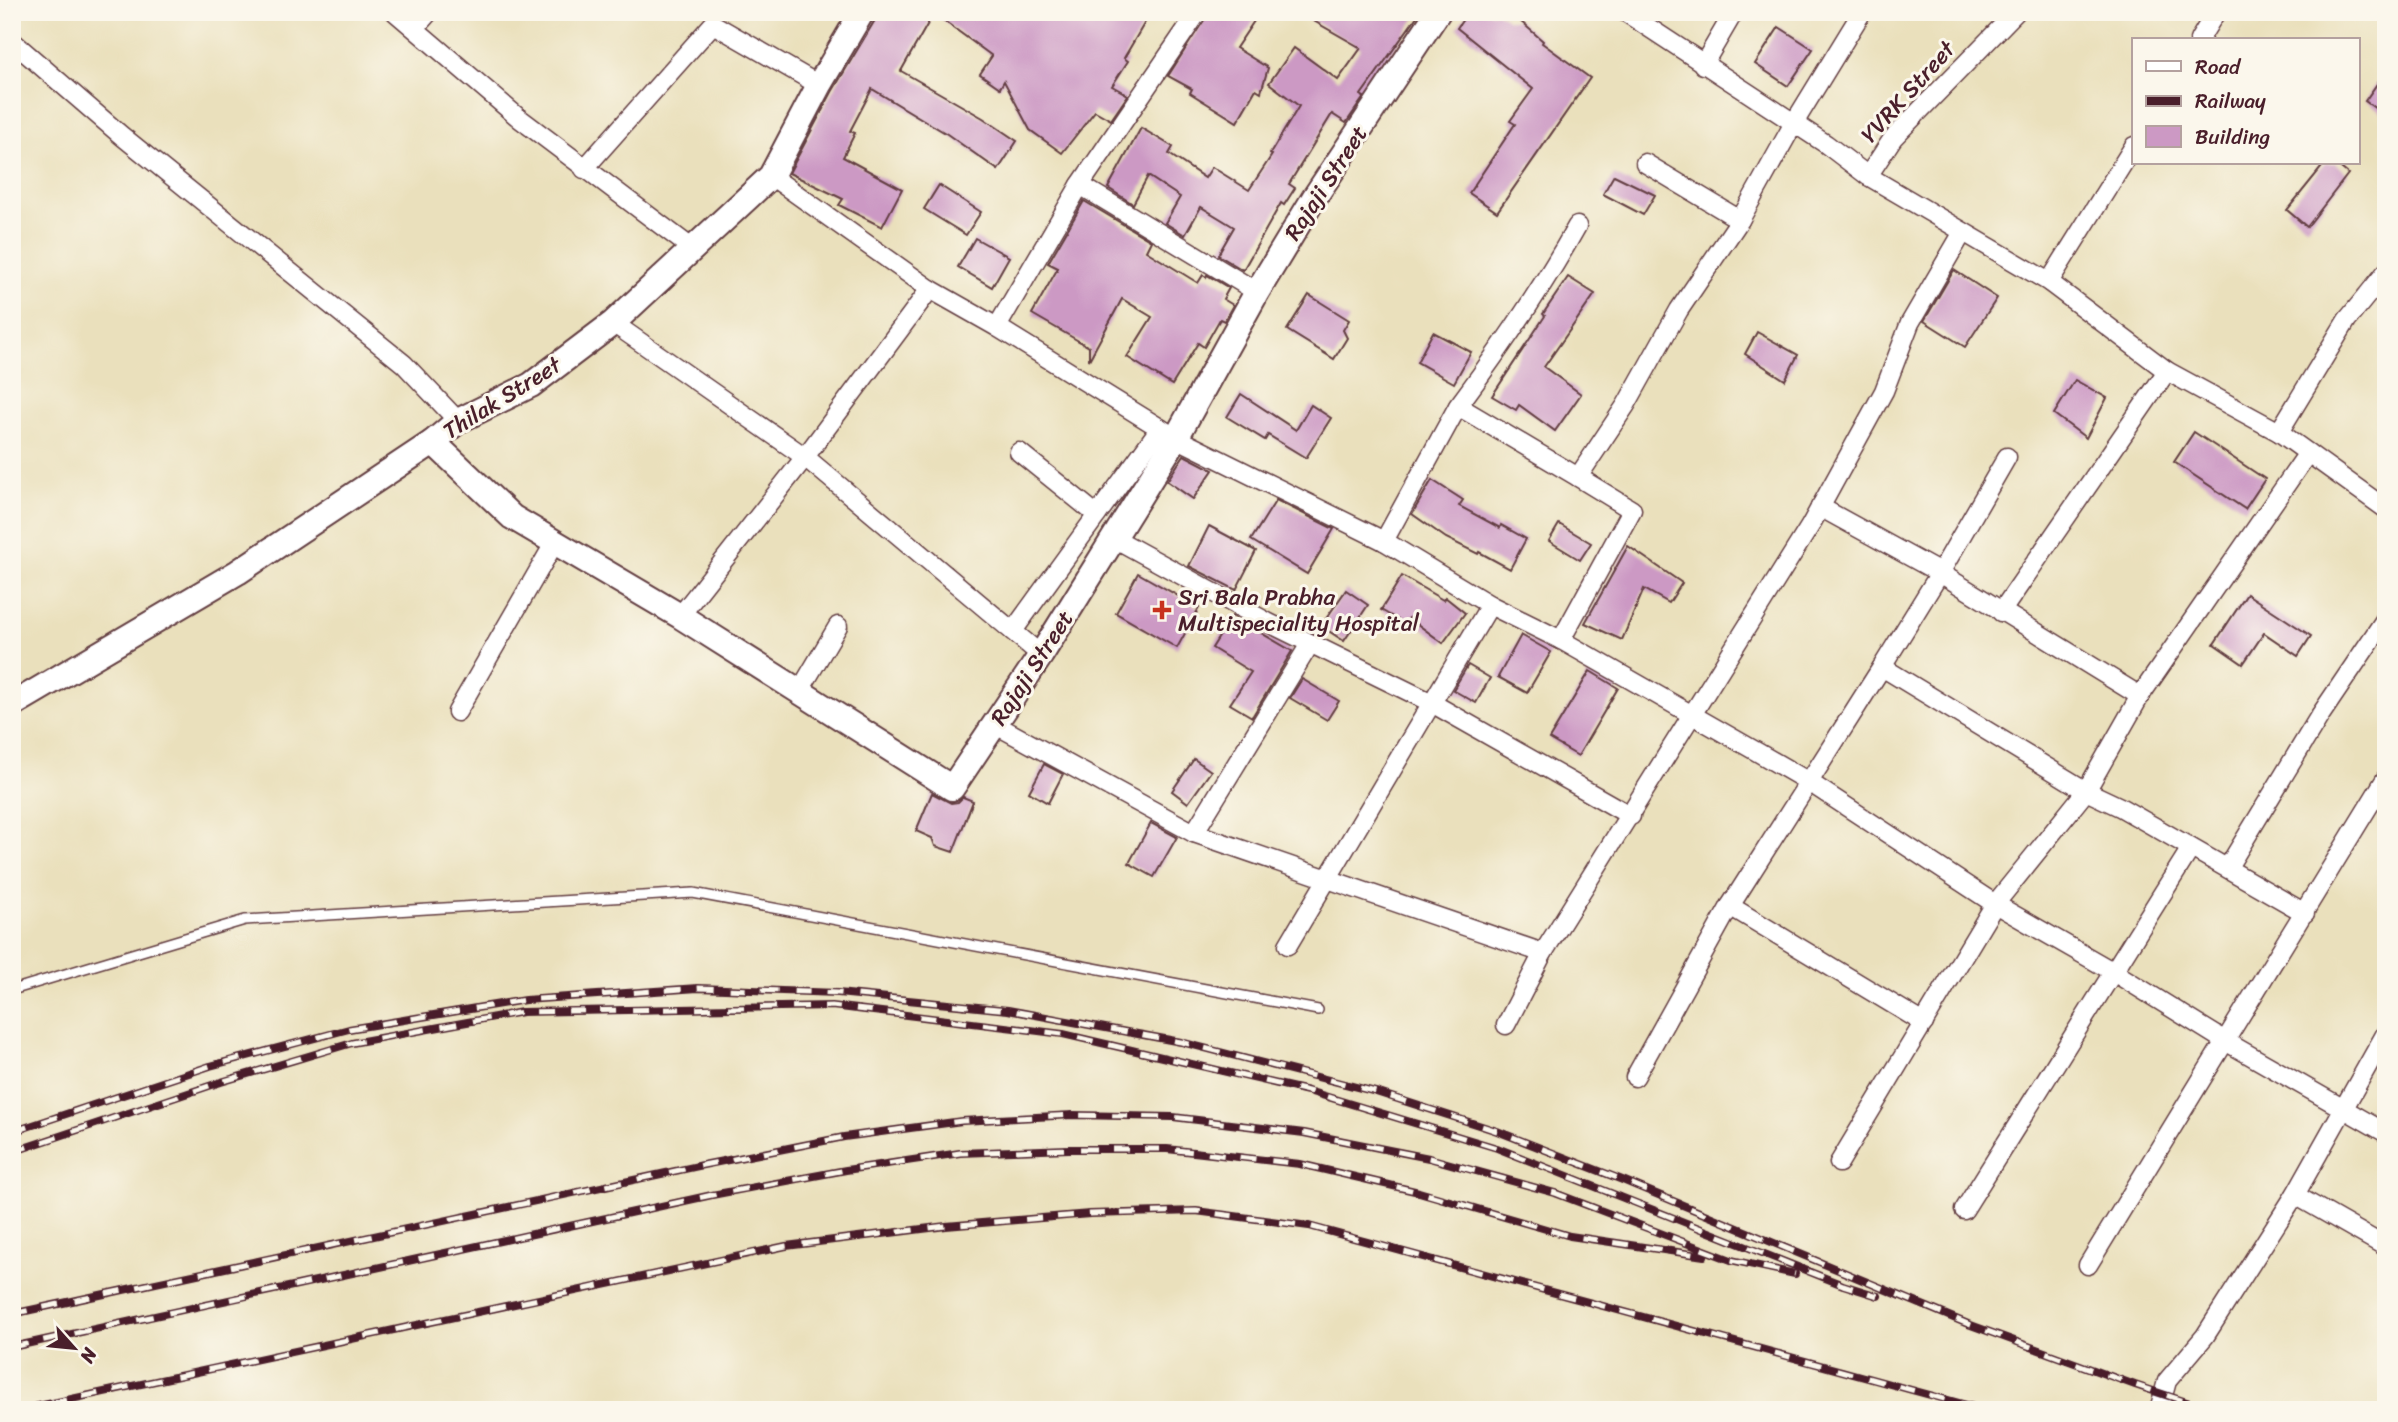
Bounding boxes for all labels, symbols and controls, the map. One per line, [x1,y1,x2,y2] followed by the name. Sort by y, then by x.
[1850,30,1967,153] street label: YVRK Street
[2132,38,2360,164] legend
[2195,48,2242,86] text: Road
[2195,82,2266,120] text: Railway
[1273,117,1379,249] street label: Rajaji Street
[2195,118,2271,156] text: Building
[434,344,571,451] street label: Thilak Street
[1178,577,1419,644] place label: Sri Bala Prabha Multispeciality Hospital
[1152,600,1172,620] marker: Sri Bala Prabha Multispeciality Hospital
[979,602,1085,734] street label: Rajaji Street
[38,1314,108,1384] north arrow
[71,1341,107,1370] text: N

